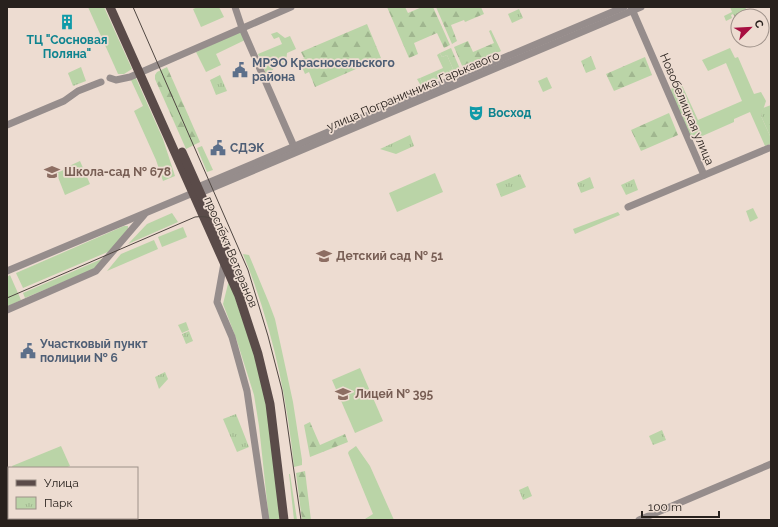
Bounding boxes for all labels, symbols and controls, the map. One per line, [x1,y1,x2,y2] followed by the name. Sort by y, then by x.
[730,8,770,48] north arrow
[58,13,76,31] building icon: ТЦ "Сосновая Поляна"
[751,18,766,31] text: С
[26,33,108,61] place label: ТЦ "Сосновая Поляна"
[325,48,501,134] street label: улица Пограничника Гарькавого
[657,51,717,167] street label: Новобелицкая улица
[252,56,395,84] place label: МРЭО Красносельского района
[231,61,249,79] public building icon: МРЭО Красносельского района
[467,104,485,122] theatre icon: Восход
[488,106,532,120] place label: Восход
[209,139,227,157] public building icon: СДЭК
[230,141,265,155] place label: СДЭК
[43,163,61,181] school or university icon: Школа-сад № 678
[64,165,171,179] place label: Школа-сад № 678
[201,194,261,310] street label: проспект Ветеранов
[315,247,333,265] school or university icon: Детский сад № 51
[336,249,443,263] place label: Детский сад № 51
[39,337,148,365] place label: Участковый пункт полиции № 6
[19,342,37,360] public building icon: Участковый пункт полиции № 6
[334,385,352,403] school or university icon: Лицей № 395
[355,387,433,401] place label: Лицей № 395
[8,467,138,519] legend
[44,476,79,490] text: Улица
[642,493,719,519] scale bar
[44,496,73,510] text: Парк
[648,500,682,514] text: 100 m

